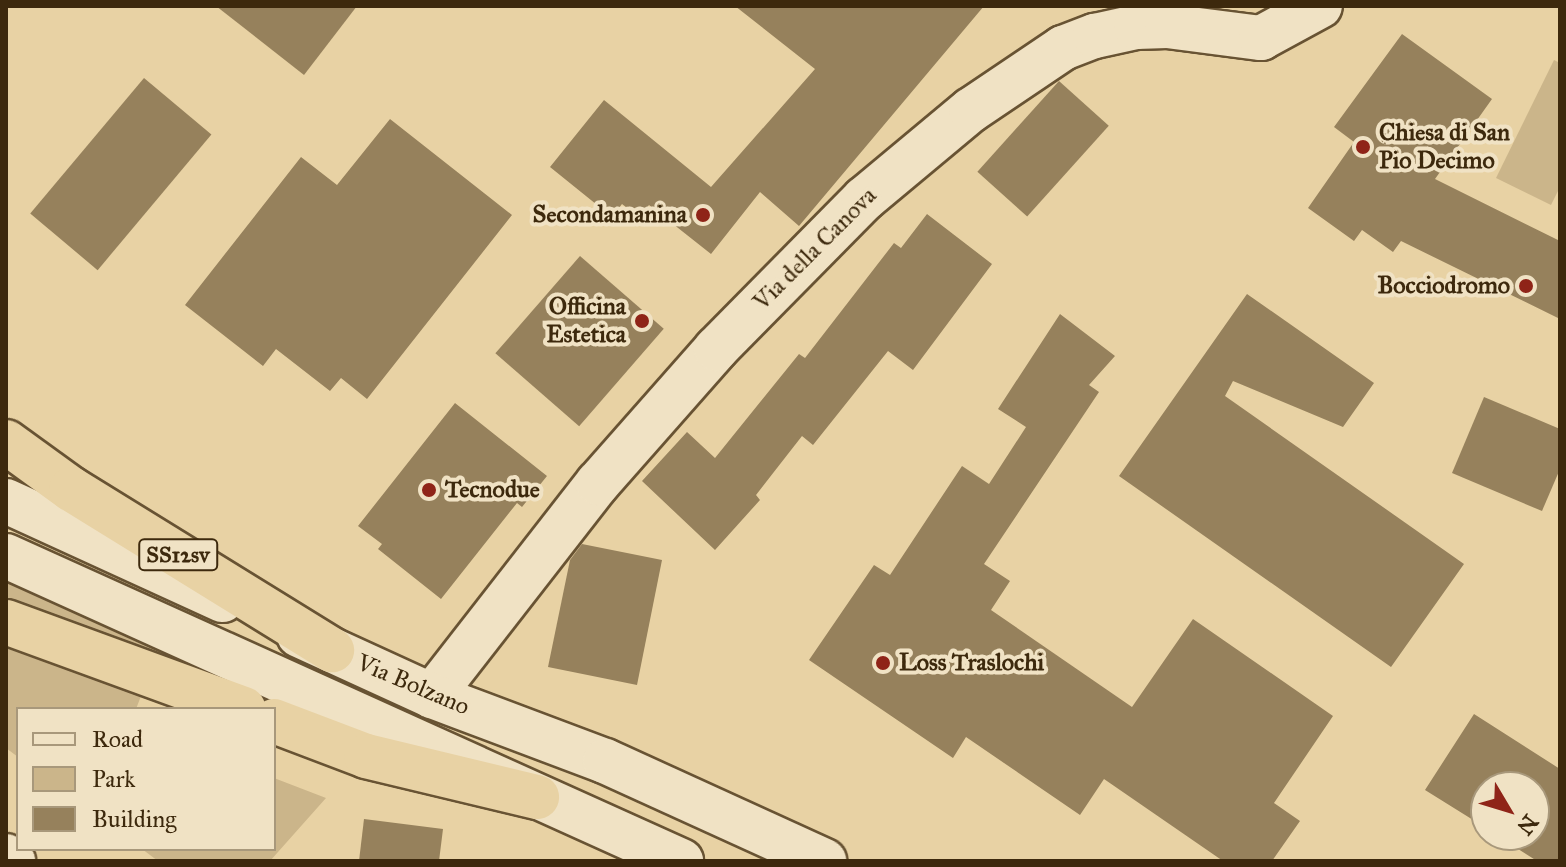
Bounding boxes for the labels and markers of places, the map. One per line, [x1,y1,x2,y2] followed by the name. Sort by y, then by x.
[1379,119,1510,175] place label: Chiesa di San Pio Decimo
[1354,138,1372,156] marker: Chiesa di San Pio Decimo
[533,201,687,229] place label: Secondamanina
[694,206,712,224] marker: Secondamanina
[1377,272,1510,300] place label: Bocciodromo
[1517,277,1535,295] marker: Bocciodromo
[546,293,626,349] place label: Officina Estetica
[633,312,651,330] marker: Officina Estetica
[445,476,540,504] place label: Tecnodue
[420,481,438,499] marker: Tecnodue
[899,649,1044,677] place label: Loss Traslochi
[874,654,892,672] marker: Loss Traslochi

